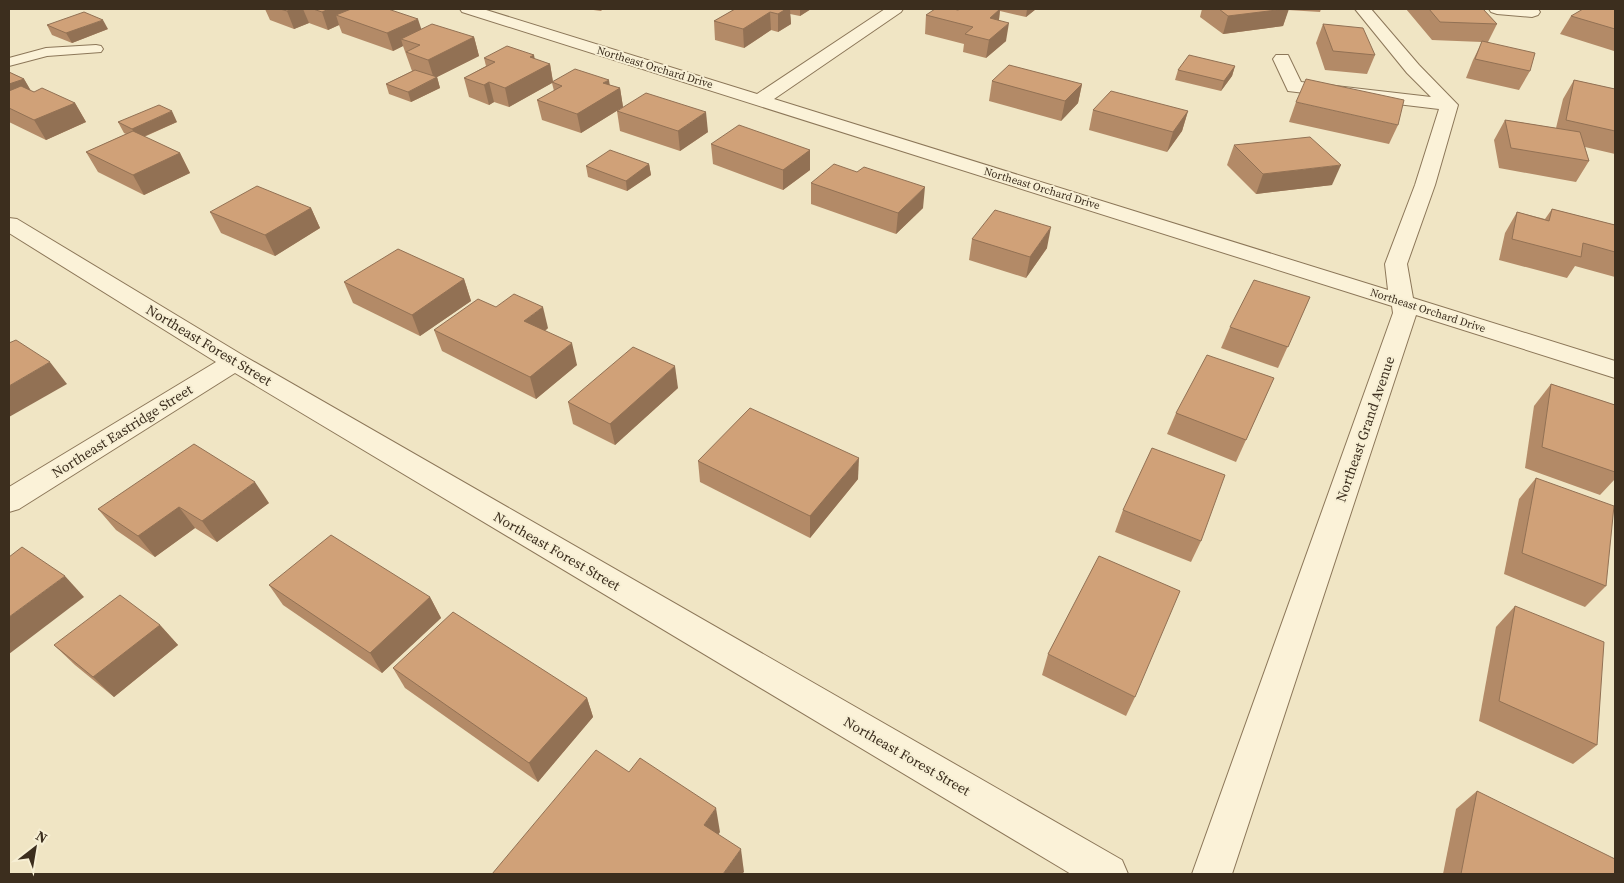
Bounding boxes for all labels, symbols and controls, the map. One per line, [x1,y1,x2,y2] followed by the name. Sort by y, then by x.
[595,43,715,92] street label: Northeast Orchard Drive
[982,164,1102,213] street label: Northeast Orchard Drive
[1368,285,1488,336] street label: Northeast Orchard Drive
[142,300,276,391] street label: Northeast Forest Street
[1331,353,1399,505] street label: Northeast Grand Avenue
[48,379,197,483] street label: Northeast Eastridge Street
[490,507,624,596] street label: Northeast Forest Street
[840,712,974,801] street label: Northeast Forest Street
[10,823,60,873] north arrow
[32,826,51,848] text: N

